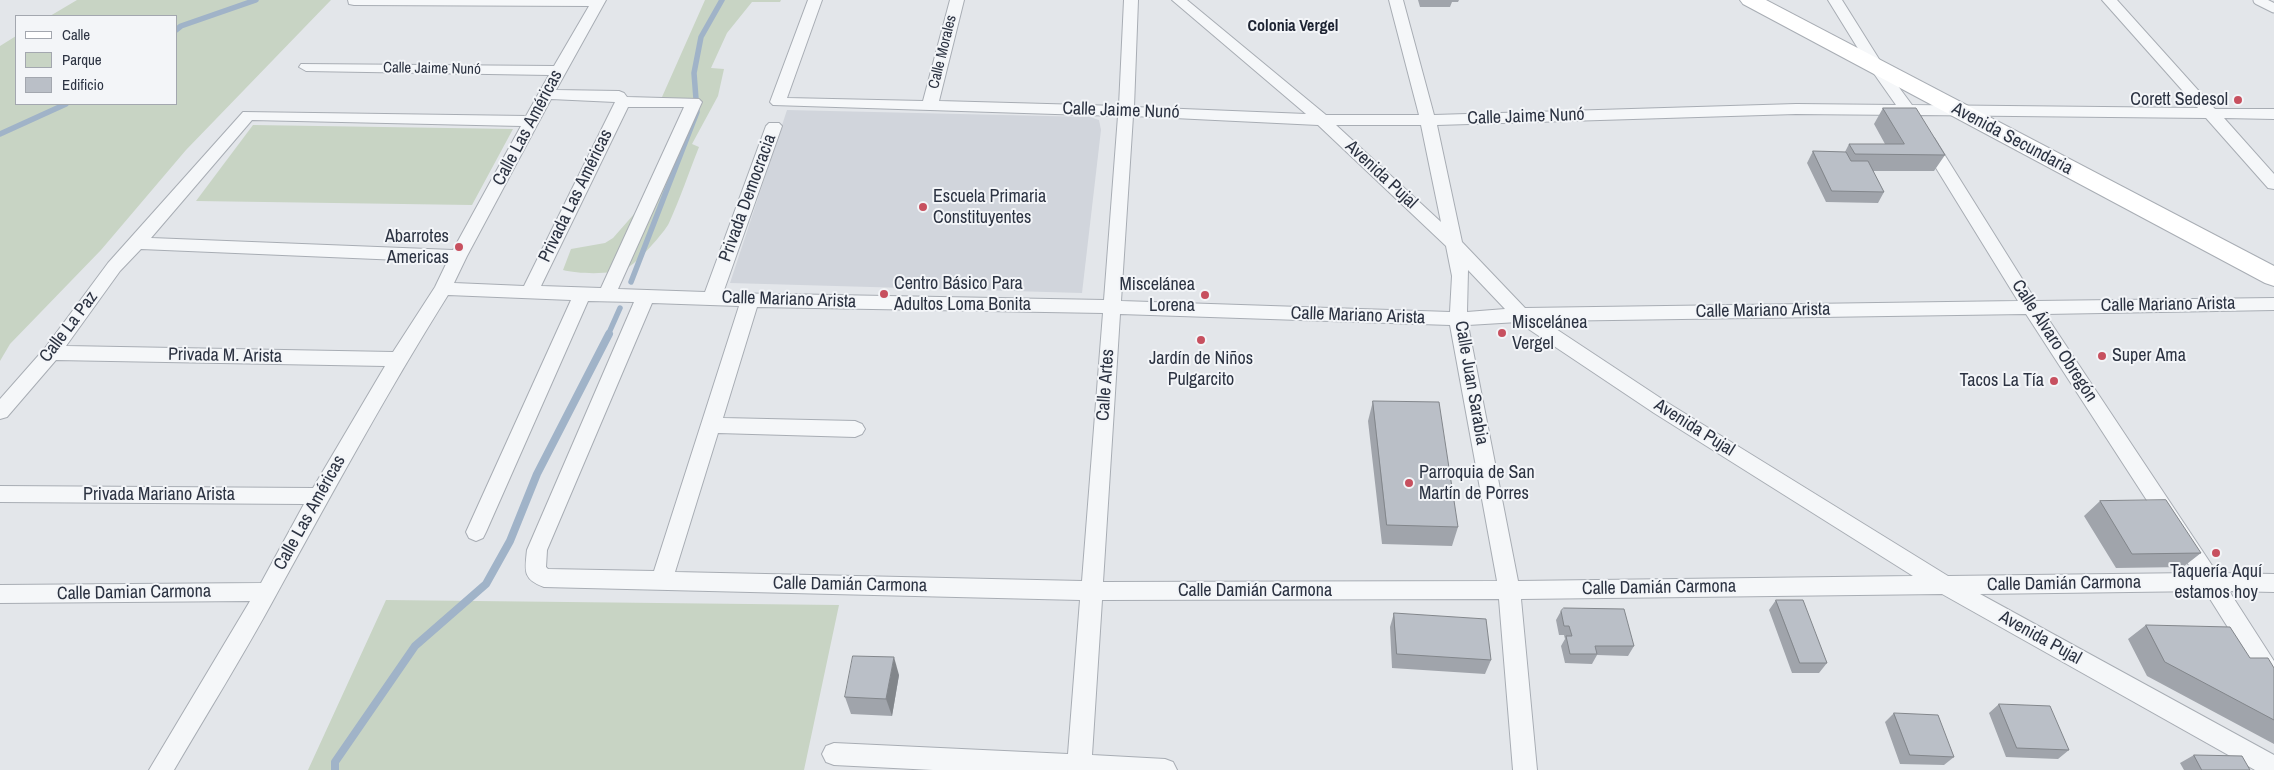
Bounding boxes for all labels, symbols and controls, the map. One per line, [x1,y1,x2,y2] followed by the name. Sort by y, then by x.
[925,13,961,91] street label: Calle Morales
[15,15,178,105] legend
[1248,17,1338,37] district label: Colonia Vergel
[62,24,90,45] text: Calle
[62,49,102,70] text: Parque
[383,59,481,79] street label: Calle Jaime Nunó
[488,66,568,190] street label: Calle Las Américas
[62,74,104,95] text: Edificio
[2130,89,2228,111] place label: Corett Sedesol
[2232,94,2244,106] marker: Corett Sedesol
[1062,98,1180,124] street label: Calle Jaime Nunó
[1948,98,2076,180] street label: Avenida Secundaria
[1467,104,1585,130] street label: Calle Jaime Nunó
[534,126,618,266] street label: Privada Las Américas
[715,131,781,265] street label: Privada Democracia
[1340,136,1422,214] street label: Avenida Pujal
[933,186,1046,228] place label: Escuela Primaria Constituyentes
[917,201,929,213] marker: Escuela Primaria Constituyentes
[385,226,449,268] place label: Abarrotes Americas
[453,241,465,253] marker: Abarrotes Americas
[894,273,1031,316] place label: Centro Básico Para Adultos Loma Bonita
[1120,274,1195,316] place label: Miscelánea Lorena
[2007,276,2101,406] street label: Calle Álvaro Obregón
[35,287,103,367] street label: Calle La Paz
[721,287,857,313] street label: Calle Mariano Arista
[878,288,890,300] marker: Centro Básico Para Adultos Loma Bonita
[1199,289,1211,301] marker: Miscelánea Lorena
[2101,293,2235,317] street label: Calle Mariano Arista
[1696,299,1830,323] street label: Calle Mariano Arista
[1290,303,1426,329] street label: Calle Mariano Arista
[1512,312,1587,354] place label: Miscelánea Vergel
[1449,319,1493,447] street label: Calle Juan Sarabia
[1496,327,1508,339] marker: Miscelánea Vergel
[1195,334,1207,346] marker: Jardín de Niños Pulgarcito
[168,344,282,368] street label: Privada M. Arista
[2112,345,2186,367] place label: Super Ama
[1093,348,1119,422] street label: Calle Artes
[1149,348,1253,390] place label: Jardín de Niños Pulgarcito
[2096,350,2108,362] marker: Super Ama
[1960,370,2044,392] place label: Tacos La Tía
[2048,375,2060,387] marker: Tacos La Tía
[1650,395,1738,461] street label: Avenida Pujal
[270,452,350,574] street label: Calle Las Américas
[1419,462,1535,504] place label: Parroquia de San Martín de Porres
[1403,477,1415,489] marker: Parroquia de San Martín de Porres
[83,484,235,506] street label: Privada Mariano Arista
[2210,547,2222,559] marker: Taquería Aquí estamos hoy
[2170,561,2262,604] place label: Taquería Aquí estamos hoy
[1987,572,2141,596] street label: Calle Damián Carmona
[773,573,927,597] street label: Calle Damián Carmona
[1582,576,1736,600] street label: Calle Damián Carmona
[1178,580,1332,602] street label: Calle Damián Carmona
[57,581,211,605] street label: Calle Damian Carmona
[1995,607,2085,669] street label: Avenida Pujal

